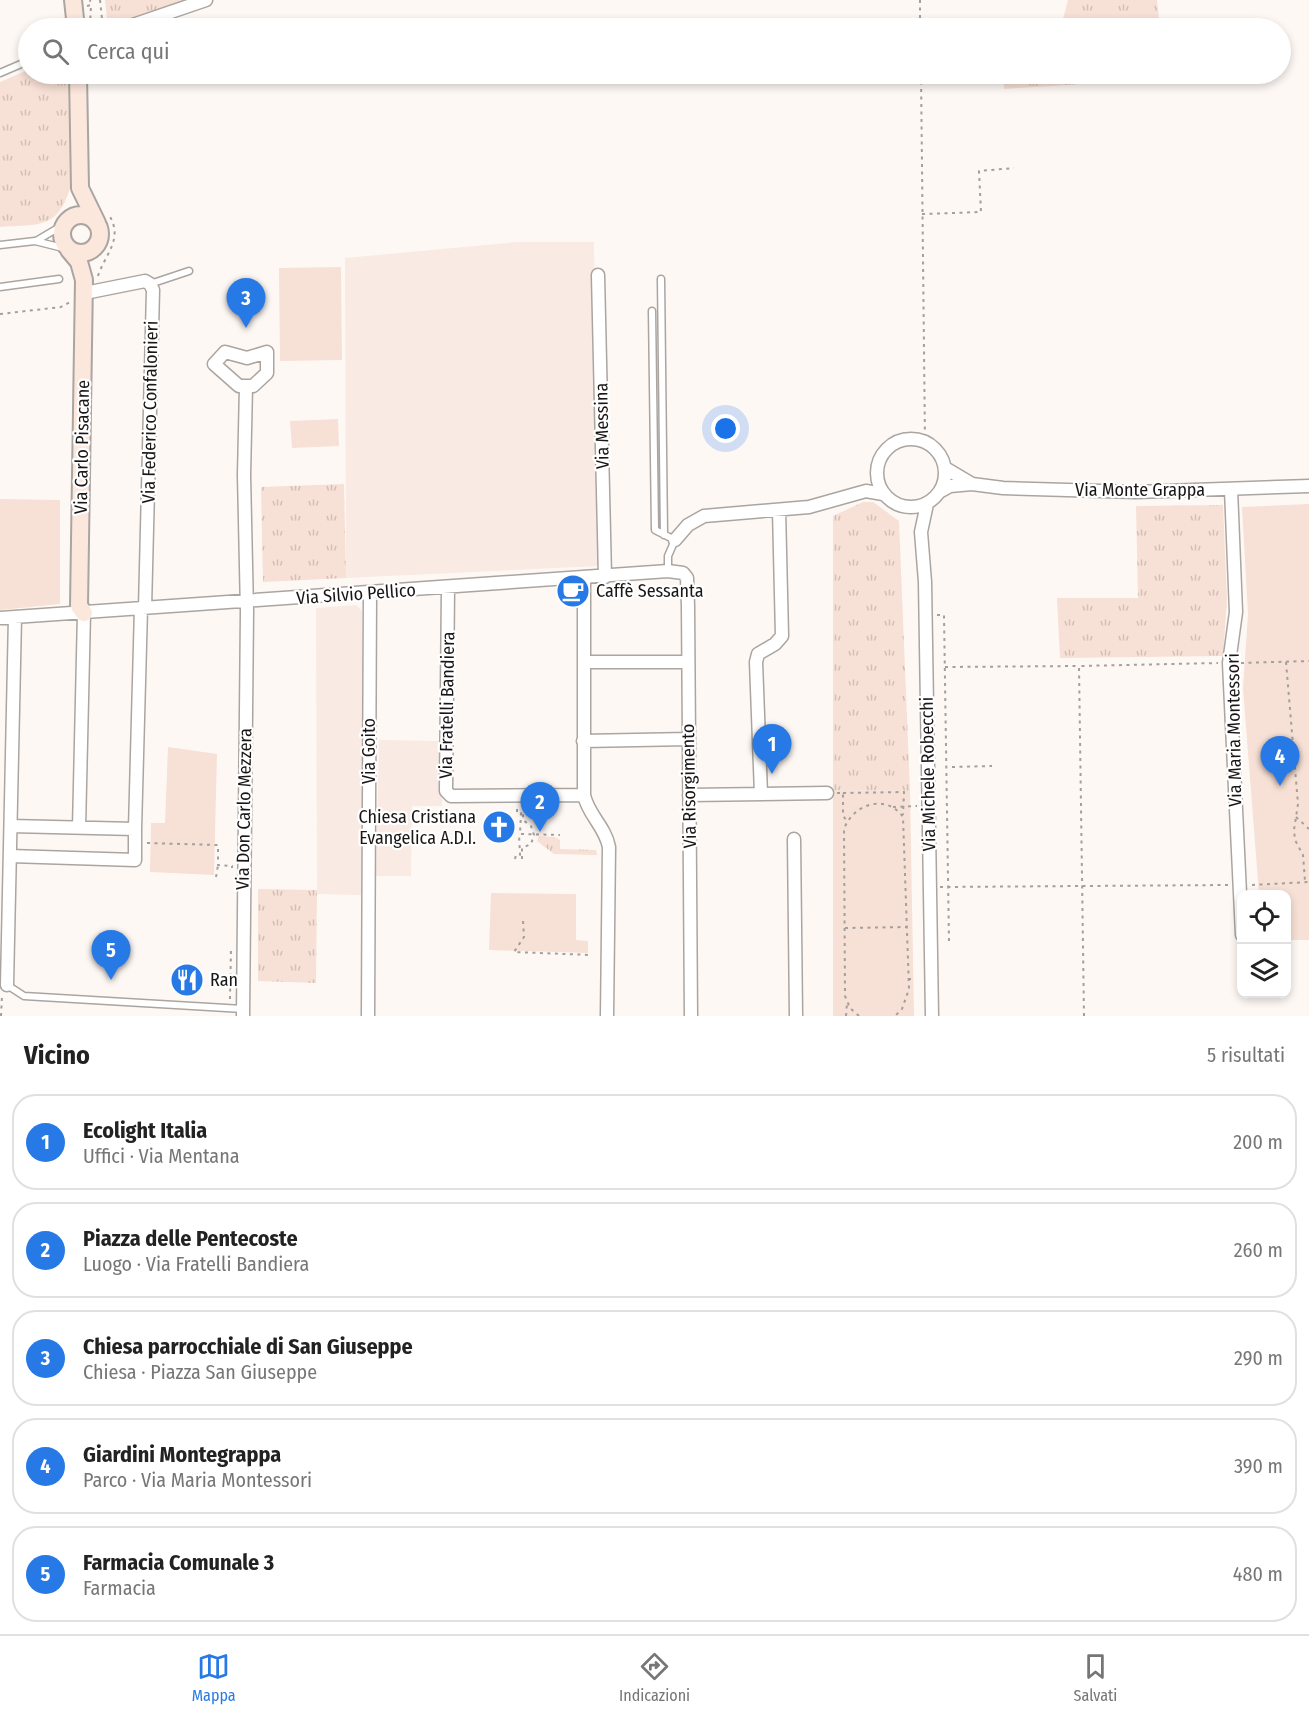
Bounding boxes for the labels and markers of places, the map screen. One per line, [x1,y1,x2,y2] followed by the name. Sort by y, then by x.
[226,278,266,328] pin: 3
[555,573,591,609] cafe icon: Caffè Sessanta
[596,580,704,602] place label: Caffè Sessanta
[752,724,792,774] pin: 1
[1260,736,1300,786] pin: 4
[520,782,560,832] pin: 2
[359,806,476,849] place label: Chiesa Cristiana Evangelica A.D.I.
[481,809,517,845] church icon: Chiesa Cristiana Evangelica A.D.I.
[92,930,130,980] pin: 5
[169,962,205,998] restaurant icon: Ran
[210,969,238,991] place label: Ran

